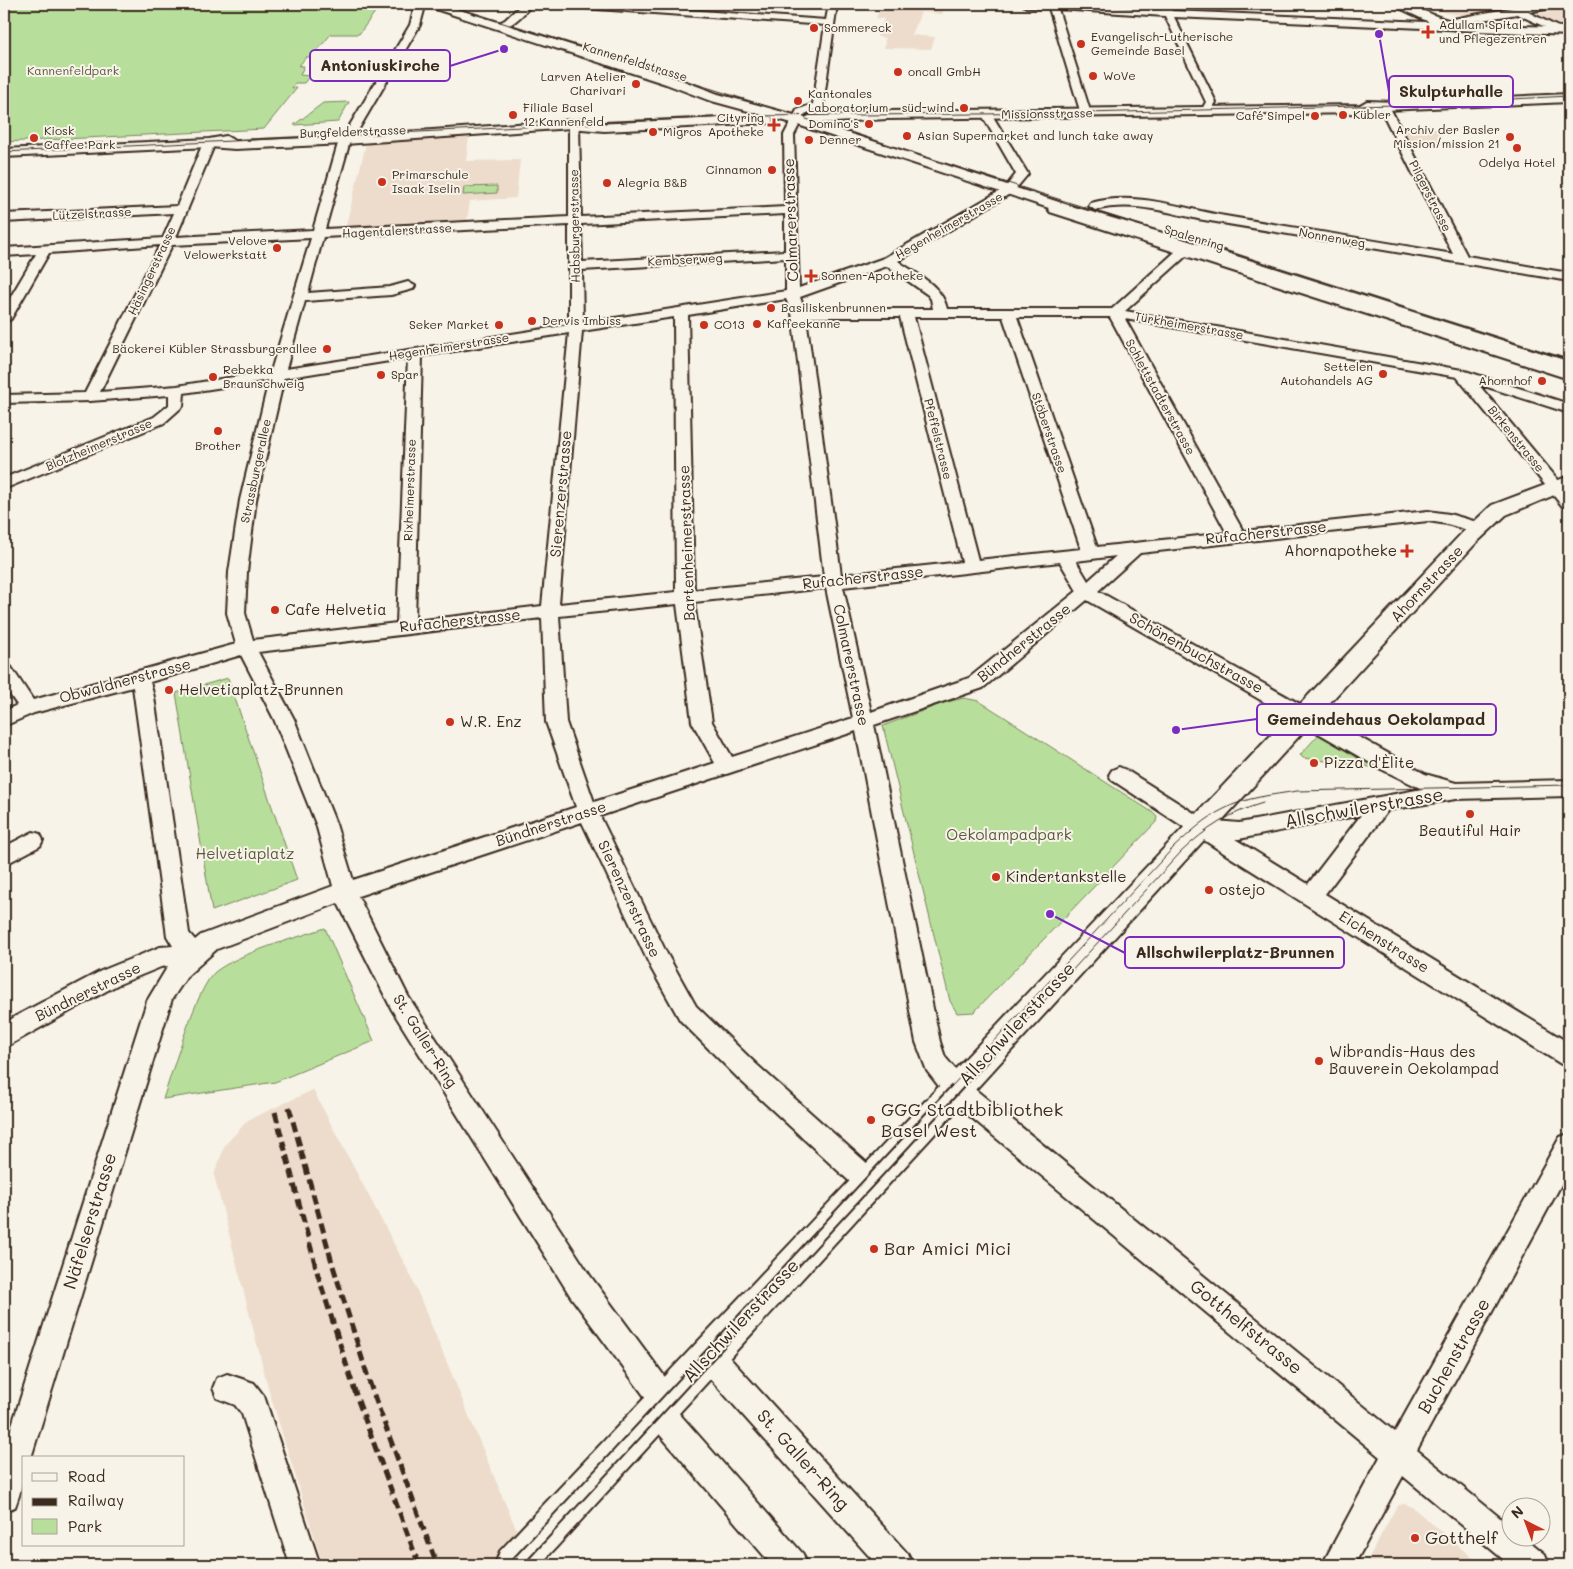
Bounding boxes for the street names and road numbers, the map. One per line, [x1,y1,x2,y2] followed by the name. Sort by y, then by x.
[581,38,690,85] street label: Kannenfeldstrasse
[1001,104,1093,122] street label: Missionsstrasse
[299,121,407,141] street label: Burgfelderstrasse
[1406,157,1456,234] street label: Pilgerstrasse
[778,158,802,282] street label: Colmarerstrasse
[565,169,583,283] street label: Habsburgerstrasse
[892,188,1005,262] street label: Hegenheimerstrasse
[52,203,132,223] street label: Lützelstrasse
[342,219,452,241] street label: Hagentalerstrasse
[1162,220,1226,254] street label: Spalenring
[1298,223,1367,251] street label: Nonnenweg
[123,224,179,318] street label: Häsingerstrasse
[647,249,723,269] street label: Kembserweg
[1134,308,1245,342] street label: Türkheimerstrasse
[388,329,510,363] street label: Hegenheimerstrasse
[1122,336,1199,457] street label: Schlettstadterstrasse
[1029,390,1071,475] street label: Stöberstrasse
[921,397,957,481] street label: Pfeffelstrasse
[1485,402,1549,475] street label: Birkenstrasse
[43,414,154,474] street label: Blotzheimerstrasse
[236,417,274,524] street label: Strassburgerallee
[544,430,576,558] street label: Sierenzerstrasse
[399,439,419,541] street label: Rixheimerstrasse
[673,465,699,621] street label: Bartenheimerstrasse
[1204,516,1327,548] street label: Rufacherstrasse
[1385,541,1467,626] street label: Ahornstrasse
[801,561,924,593] street label: Rufacherstrasse
[972,598,1074,686] street label: Bündnerstrasse
[829,602,875,727] street label: Colmarerstrasse
[398,604,521,636] street label: Rufacherstrasse
[1126,607,1267,697] street label: Schönenbuchstrasse
[57,653,193,707] street label: Obwaldnerstrasse
[1283,781,1445,833] street label: Allschwilerstrasse
[493,796,609,850] street label: Bündnerstrasse
[594,837,666,960] street label: Sierenzerstrasse
[1336,905,1433,977] street label: Eichenstrasse
[953,956,1080,1090] street label: Allschwilerstrasse
[31,957,144,1025] street label: Bündnerstrasse
[389,990,463,1091] street label: St. Galler-Ring
[57,1149,121,1292] street label: Näfelserstrasse
[677,1253,804,1387] street label: Allschwilerstrasse
[1185,1273,1308,1379] street label: Gotthelfstrasse
[1411,1294,1495,1417] street label: Buchenstrasse
[752,1404,855,1515] street label: St. Galler-Ring

